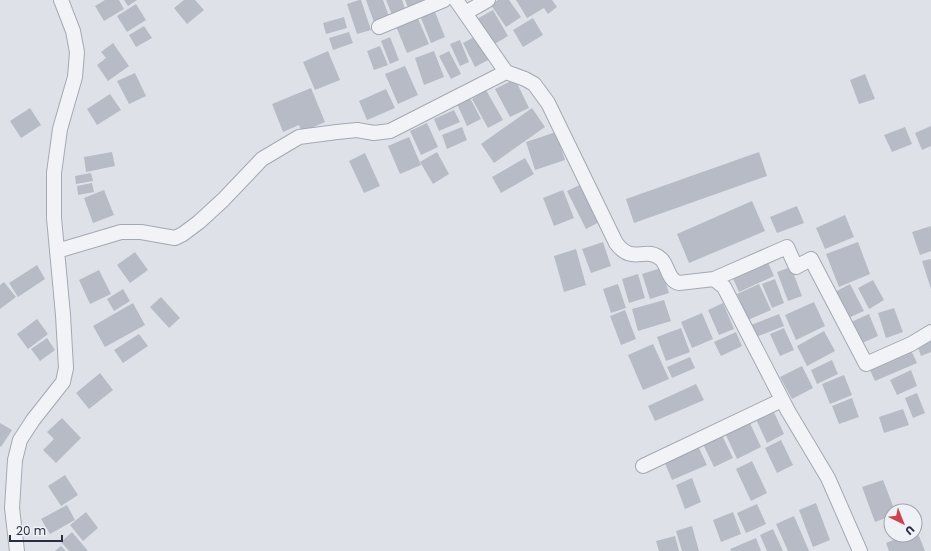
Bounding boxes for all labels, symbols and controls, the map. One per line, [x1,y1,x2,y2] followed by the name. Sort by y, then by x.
[883,503,923,543] north arrow
[10,517,62,543] scale bar
[16,522,46,539] text: 20 m
[901,522,918,539] text: U

